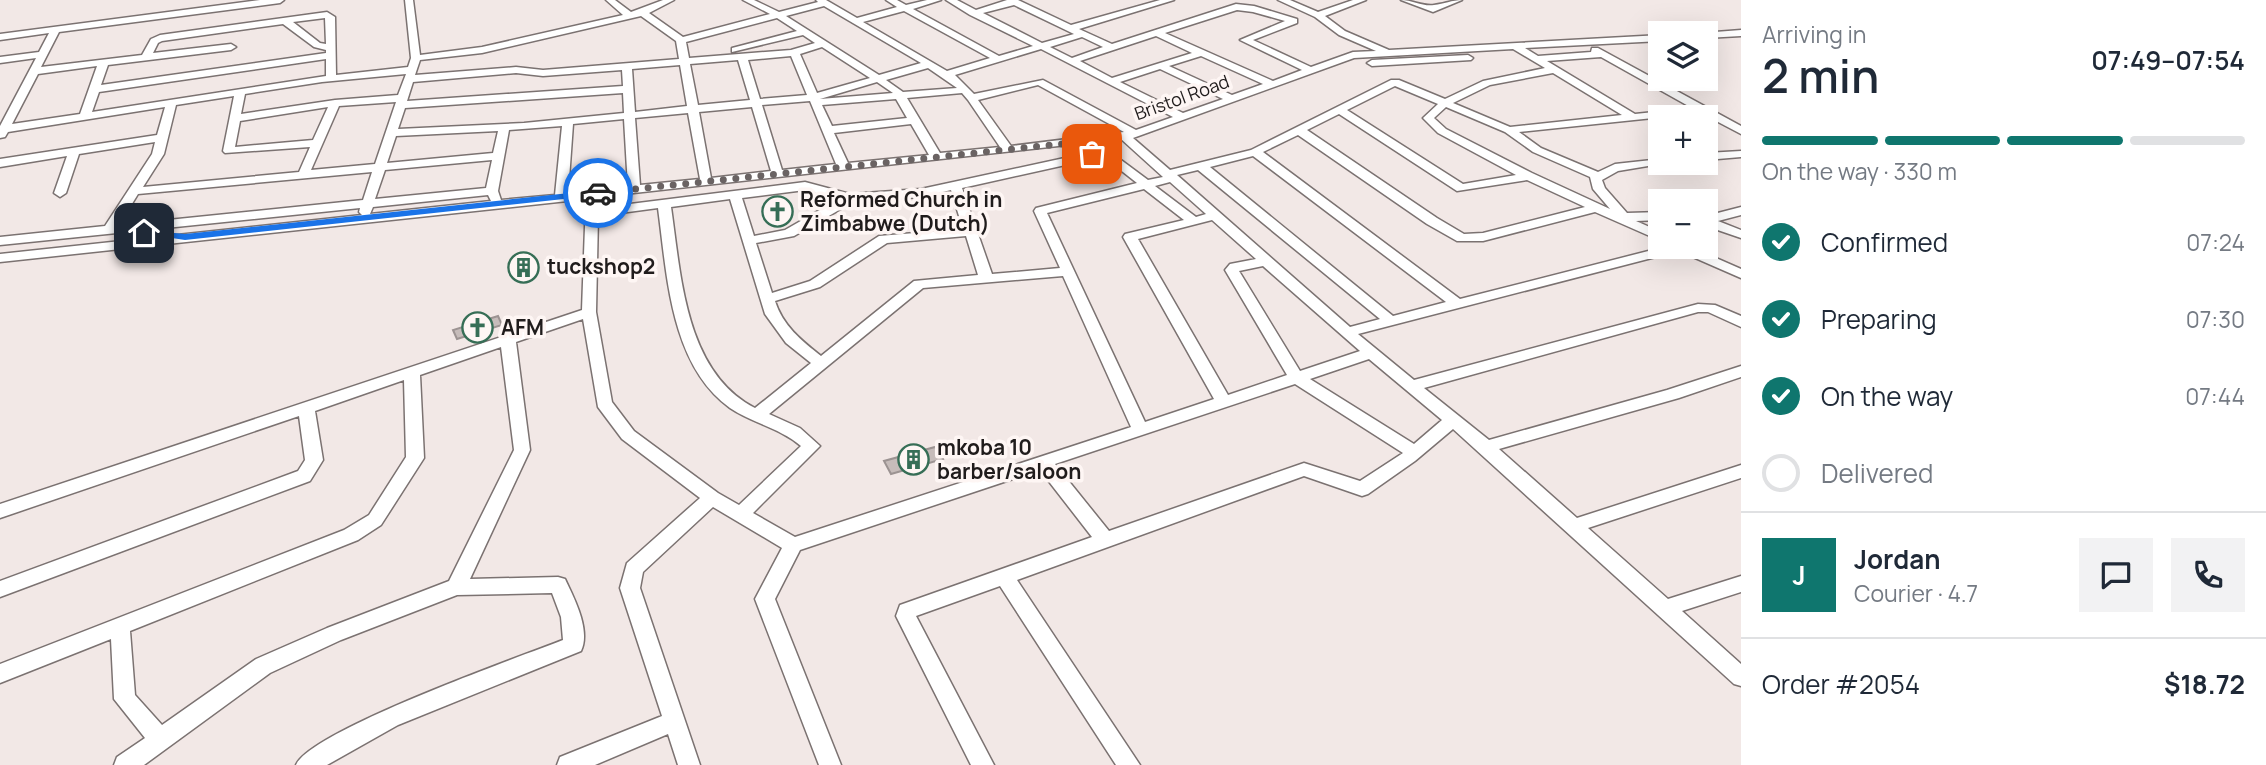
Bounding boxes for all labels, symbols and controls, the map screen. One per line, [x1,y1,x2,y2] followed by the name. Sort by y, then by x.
[1762,18,1867,50] text: Arriving in
[1648,21,1718,259] map controls
[1648,21,1718,91] button: layers
[2091,42,2245,78] text: 07:49–07:54
[1762,44,1879,107] text: 2 min
[1131,69,1232,125] street label: Bristol Road
[1648,105,1718,175] button: +
[1062,124,1122,184] pin
[1073,135,1111,173] icon: bag
[1762,155,1957,187] text: On the way · 330 m
[563,158,633,228] courier
[579,174,617,212] icon: car
[800,185,1002,237] place label: Reformed Church in Zimbabwe (Dutch)
[1648,189,1718,259] button: −
[760,195,794,229] church icon: Reformed Church in Zimbabwe (Dutch)
[114,203,174,263] pin
[125,214,163,252] icon: home
[1762,223,1800,261] icon: check
[1821,224,1948,260] text: Confirmed
[2186,226,2245,258] text: 07:24
[507,250,541,284] building icon: tuckshop2
[547,252,655,280] place label: tuckshop2
[1762,300,1800,338] icon: check
[1821,301,1937,337] text: Preparing
[2186,303,2245,335] text: 07:30
[461,311,495,345] church icon: AFM
[501,313,544,341] place label: AFM
[1762,377,1800,415] icon: check
[1821,378,1953,414] text: On the way
[2185,380,2245,412] text: 07:44
[937,433,1081,485] place label: mkoba 10 barber/saloon
[897,443,931,477] building icon: mkoba 10 barber/saloon
[1821,455,1933,491] text: Delivered
[2079,538,2153,612] button: chat
[2171,538,2245,612] button: phone
[1854,541,1940,577] text: Jordan
[1792,557,1806,593] text: J
[1854,577,1978,609] text: Courier · 4.7
[1762,666,1920,702] text: Order #2054
[2164,666,2245,702] text: $18.72

